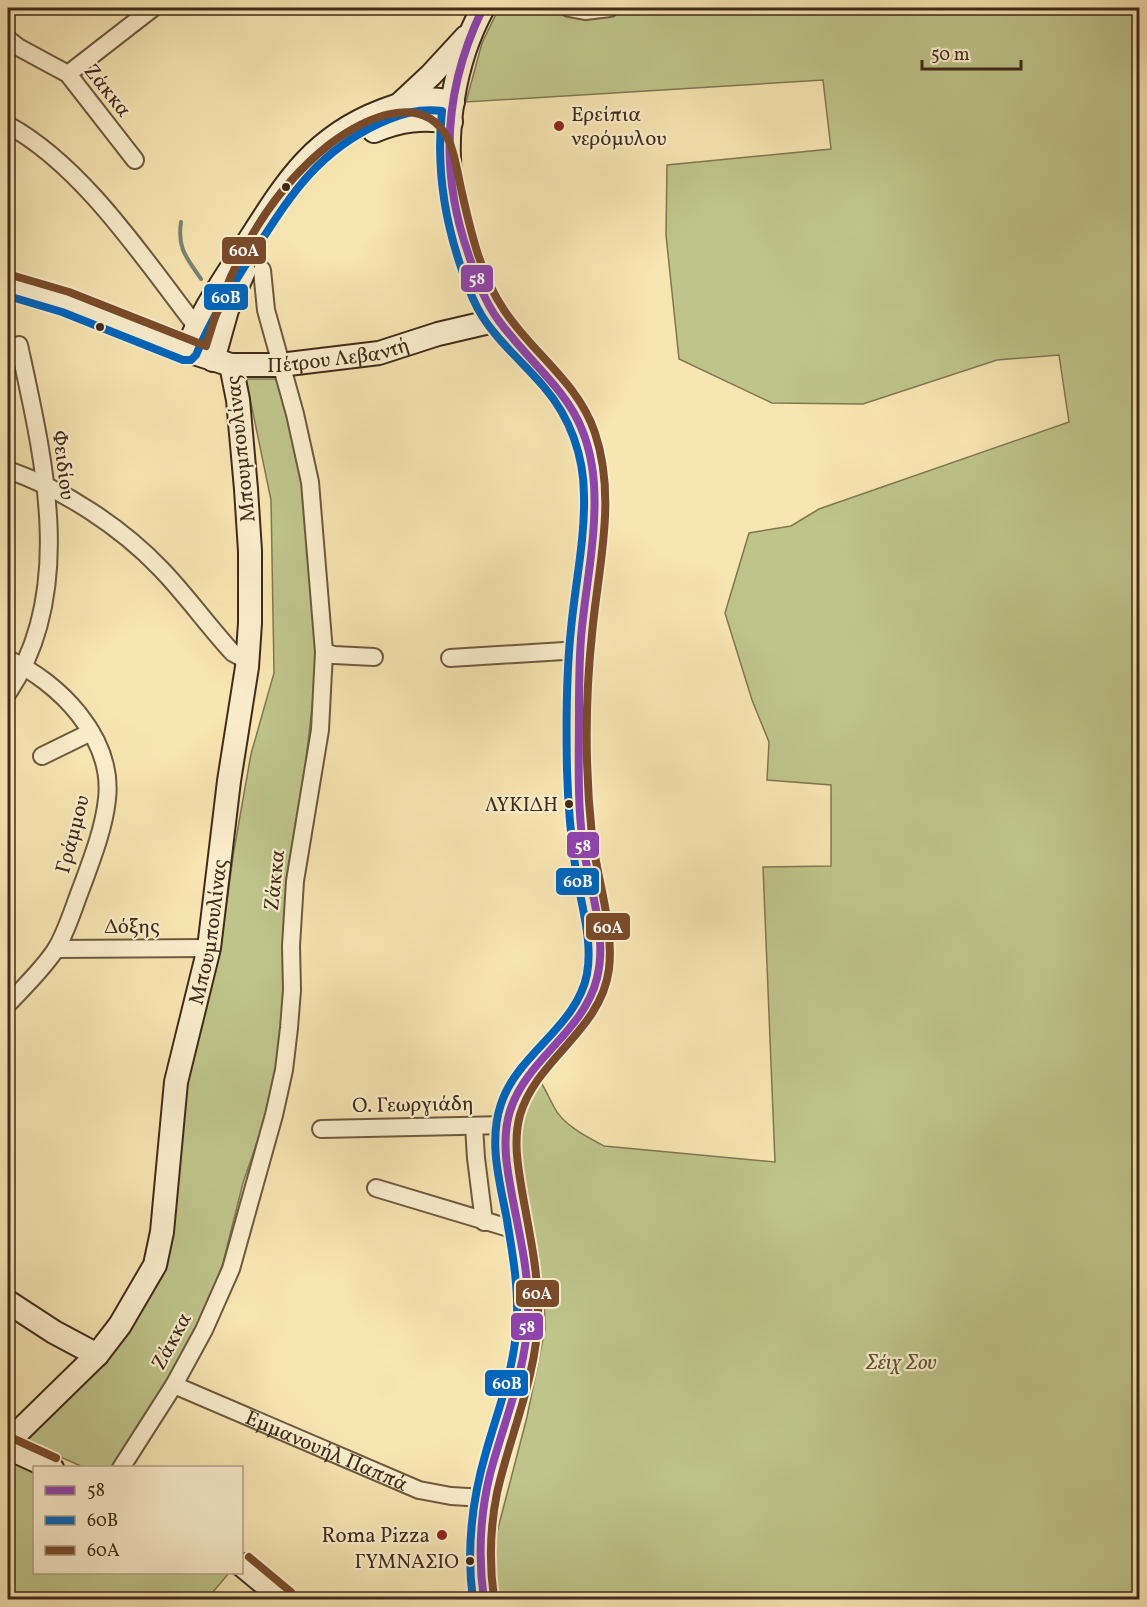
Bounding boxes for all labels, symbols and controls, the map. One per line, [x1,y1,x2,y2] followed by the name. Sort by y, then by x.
[922,33,1021,71] scale bar
[931,43,970,68] text: 50 m
[76,58,138,124] street label: Ζάκκα
[571,101,667,154] place label: Ερείπια νερόμυλου
[552,119,566,133] marker: Ερείπια νερόμυλου
[280,181,292,193] unlabelled marker
[221,236,267,265] line badge: 60Α
[229,241,260,263] text: 60Α
[460,264,494,293] line badge: 58
[469,269,485,291] text: 58
[203,283,249,311] line badge: 60Β
[211,288,241,310] text: 60Β
[94,321,106,333] unlabelled marker
[267,331,413,381] street label: Πέτρου Λεβαντή
[219,374,264,524] street label: Μπουμπουλίνας
[44,429,81,502] street label: Φειδίου
[49,792,98,877] street label: Γράμμου
[485,792,558,820] place label: ΛΥΚΙΔΗ
[563,798,575,810] marker: ΛΥΚΙΔΗ
[566,831,600,859] line badge: 58
[575,836,591,858] text: 58
[258,848,293,912] street label: Ζάκκα
[183,857,236,1008] street label: Μπουμπουλίνας
[555,867,600,896] line badge: 60Β
[563,872,593,894] text: 60Β
[585,912,631,941] line badge: 60Α
[104,913,160,942] street label: Δόξης
[593,918,624,940] text: 60Α
[352,1090,474,1121] street label: Ο. Γεωργιάδη
[515,1279,560,1308] line badge: 60Α
[522,1284,553,1306] text: 60Α
[145,1308,200,1375] street label: Ζάκκα
[510,1312,544,1341] line badge: 58
[519,1317,535,1339] text: 58
[866,1349,937,1378] park label: Σέιχ Σου
[484,1369,529,1397] line badge: 60Β
[492,1374,522,1396] text: 60Β
[240,1404,412,1500] street label: Εμμανουήλ Παππά
[33,1466,243,1574] legend
[87,1479,105,1504] text: 58
[87,1509,118,1534] text: 60Β
[322,1522,430,1551] place label: Roma Pizza
[435,1528,449,1542] marker: Roma Pizza
[87,1539,120,1564] text: 60Α
[354,1549,459,1577] place label: ΓΥΜΝΑΣΙΟ
[464,1555,476,1567] marker: ΓΥΜΝΑΣΙΟ

